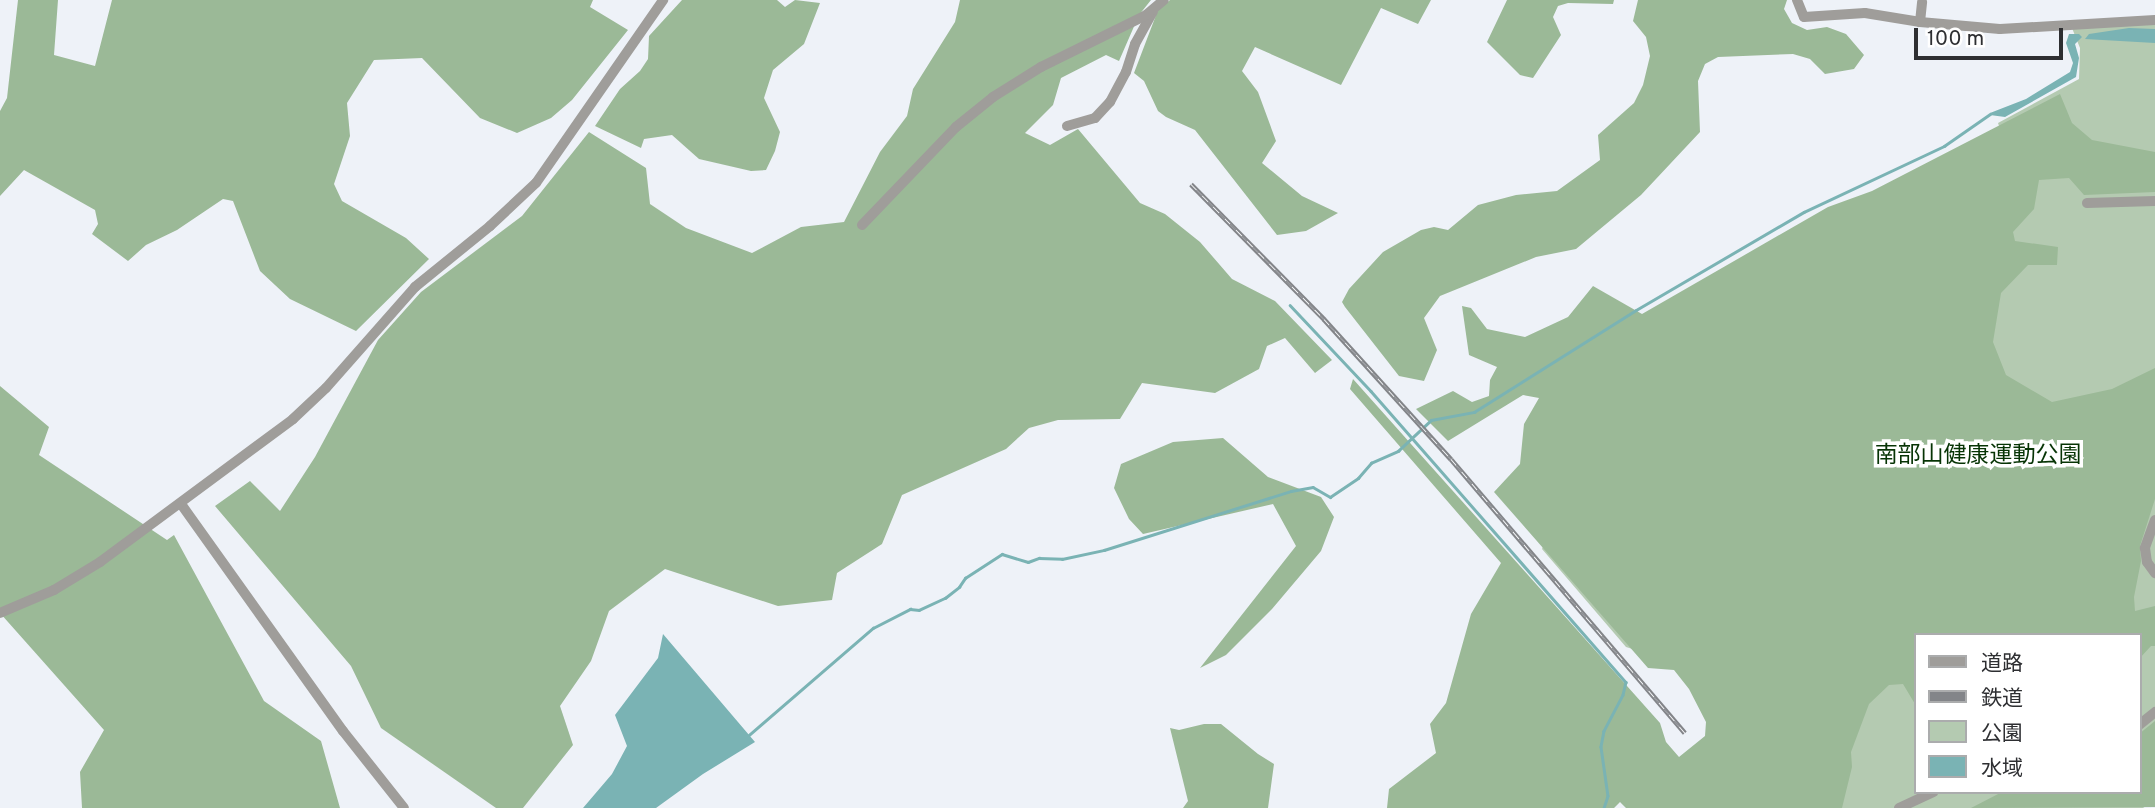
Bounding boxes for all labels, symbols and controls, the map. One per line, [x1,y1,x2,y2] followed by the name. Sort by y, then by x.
[1917,14,2066,58] scale bar
[1927,26,1984,53] text: 100 m
[1875,443,2081,471] park label: 南部山健康運動公園
[1913,633,2141,794] legend
[1981,651,2023,678] text: 道路
[1981,686,2023,713] text: 鉄道
[1981,721,2023,748] text: 公園
[1981,756,2023,783] text: 水域

